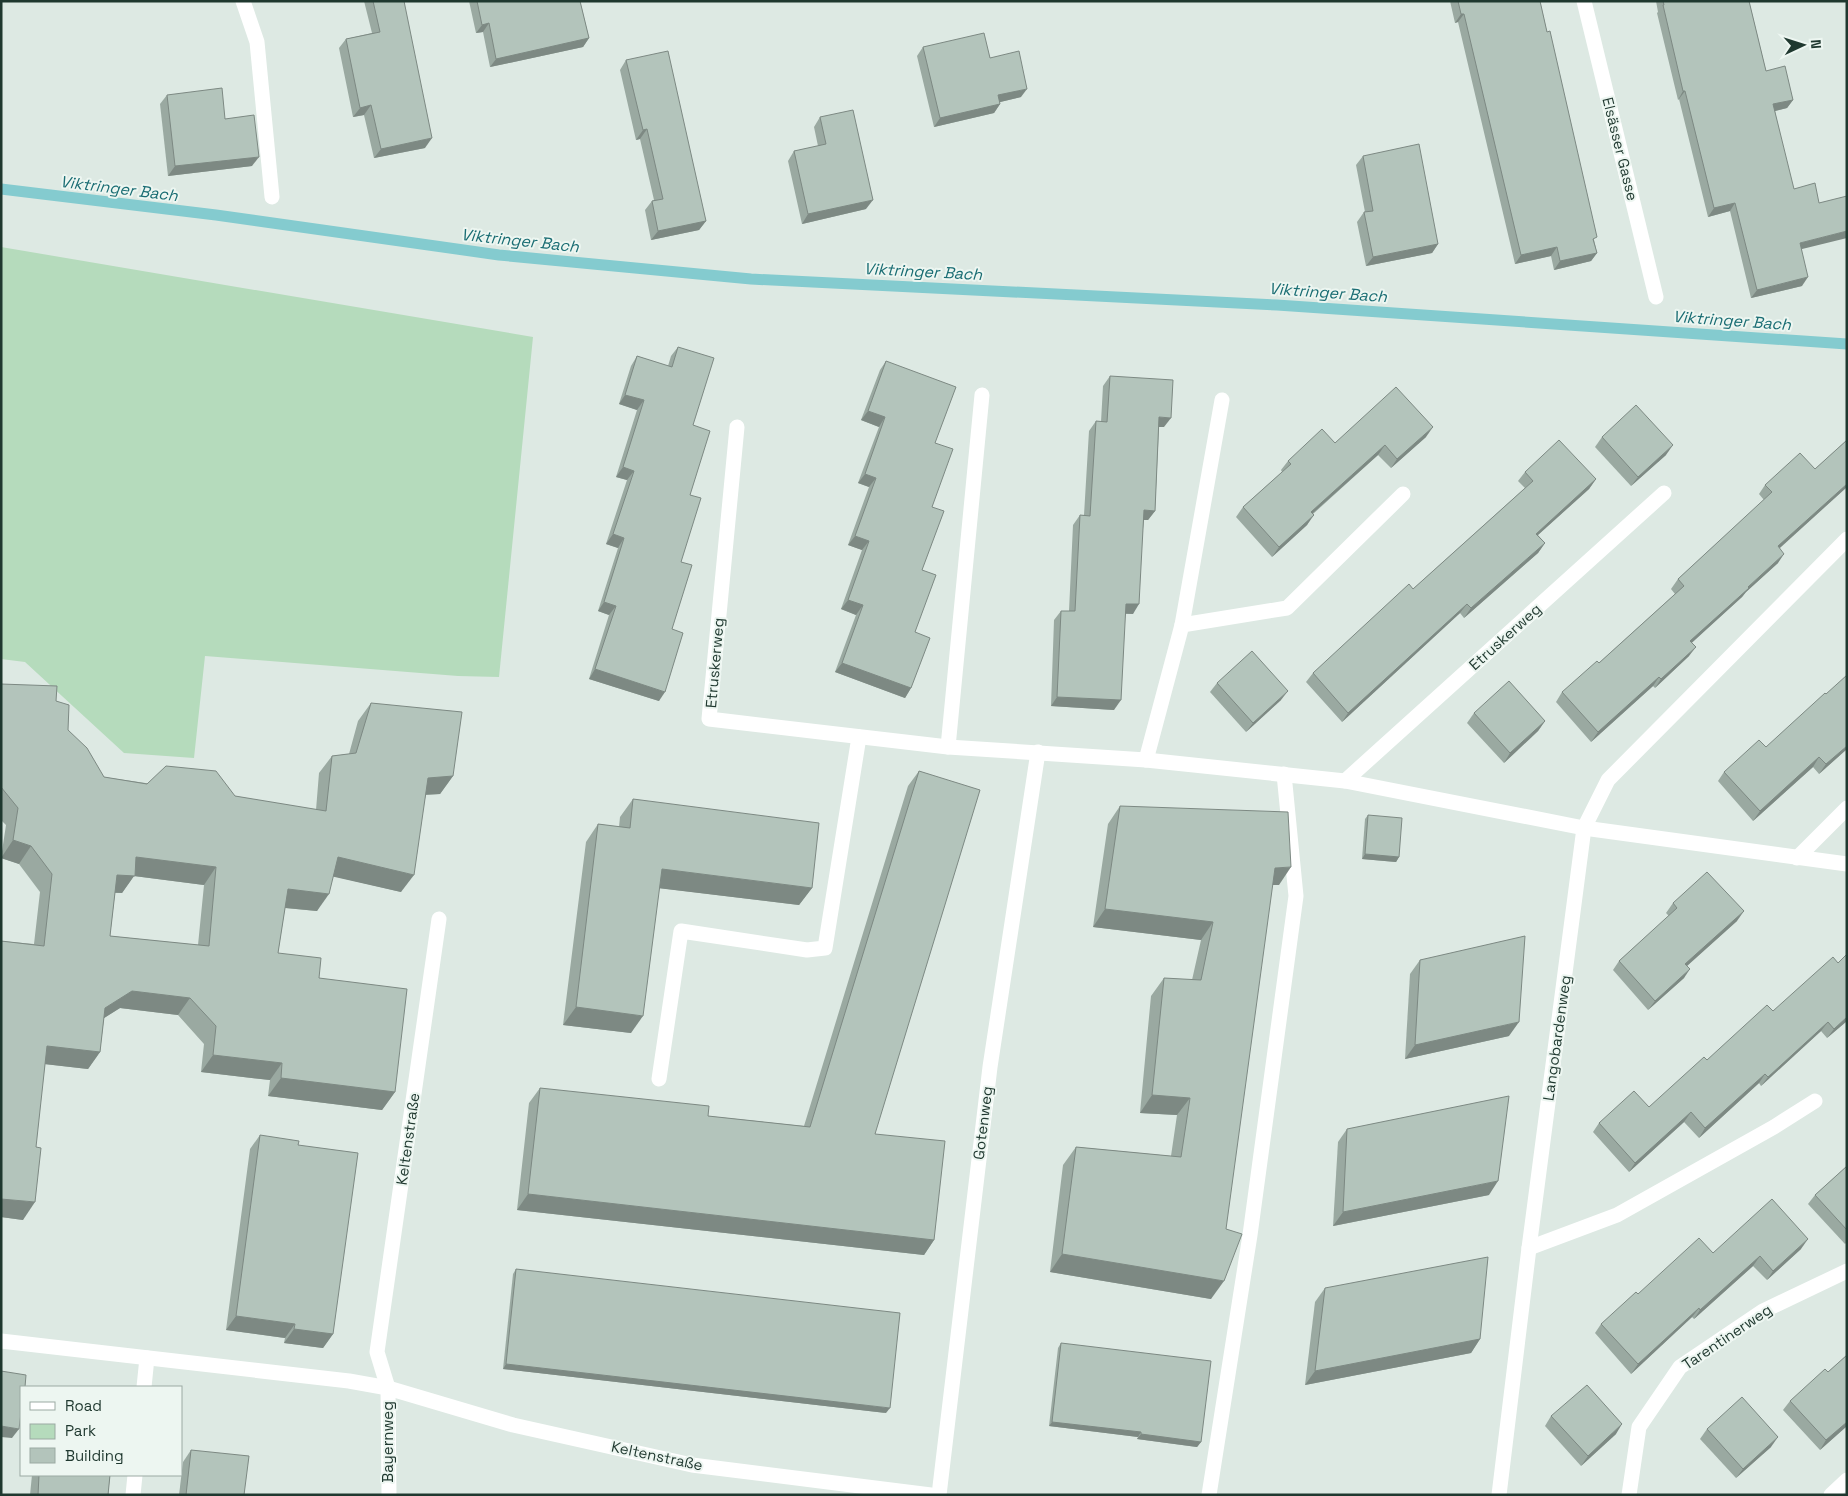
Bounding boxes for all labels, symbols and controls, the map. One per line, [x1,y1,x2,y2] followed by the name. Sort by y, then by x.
[1778,20,1828,70] north arrow
[1807,39,1825,49] text: N
[1598,95,1643,203] street label: Elsässer Gasse
[59,171,180,206] water label: Viktringer Bach
[460,224,581,257] water label: Viktringer Bach
[863,258,984,285] water label: Viktringer Bach
[1268,278,1389,307] water label: Viktringer Bach
[1672,306,1793,335] water label: Viktringer Bach
[1465,599,1545,674] street label: Etruskerweg
[701,617,728,709] street label: Etruskerweg
[1538,974,1575,1102] street label: Langobardenweg
[969,1085,996,1161] street label: Gotenweg
[392,1091,423,1186] street label: Keltenstraße
[1678,1300,1775,1374] street label: Tarentinerweg
[20,1386,182,1476] legend
[65,1396,102,1415] text: Road
[378,1401,397,1483] street label: Bayernweg
[65,1421,96,1440] text: Park
[610,1437,705,1475] street label: Keltenstraße
[65,1446,124,1465] text: Building

